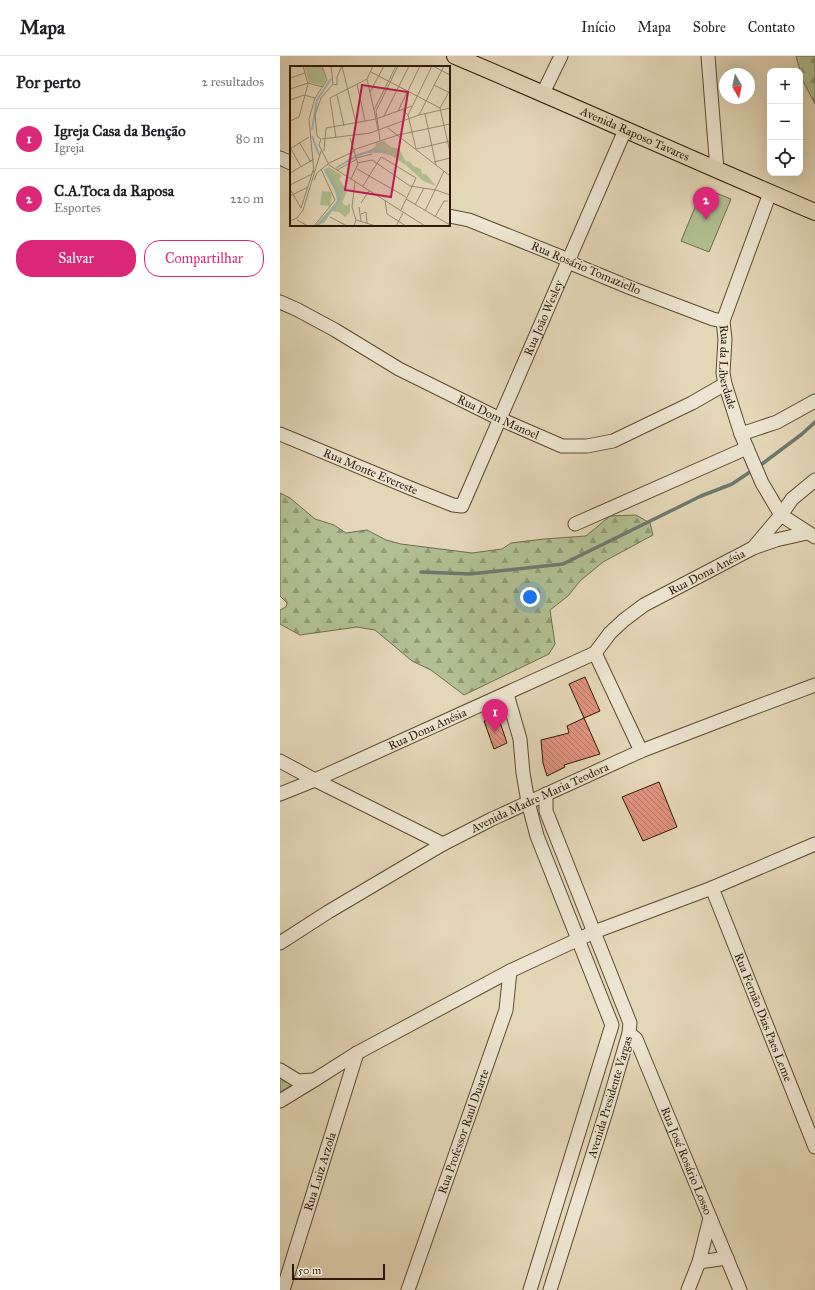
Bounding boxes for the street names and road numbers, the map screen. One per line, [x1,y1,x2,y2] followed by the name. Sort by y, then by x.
[577,103,692,164] street label: Avenida Raposo Tavares
[529,239,643,297] street label: Rua Rosário Tomaziello
[521,278,566,358] street label: Rua João Wesley
[716,324,740,411] street label: Rua da Liberdade
[455,392,542,443] street label: Rua Dom Manoel
[321,446,420,497] street label: Rua Monte Evereste
[666,546,748,598] street label: Rua Dona Anésia
[386,705,470,753] street label: Rua Dona Anésia
[468,759,612,836] street label: Avenida Madre Maria Teodora
[731,951,795,1084] street label: Rua Fernão Dias Paes Leme
[584,1034,636,1161] street label: Avenida Presidente Vargas
[435,1067,492,1196] street label: Rua Professor Raul Duarte
[658,1105,715,1217] street label: Rua José Rosário Losso
[301,1130,339,1213] street label: Rua Luiz Arzola

